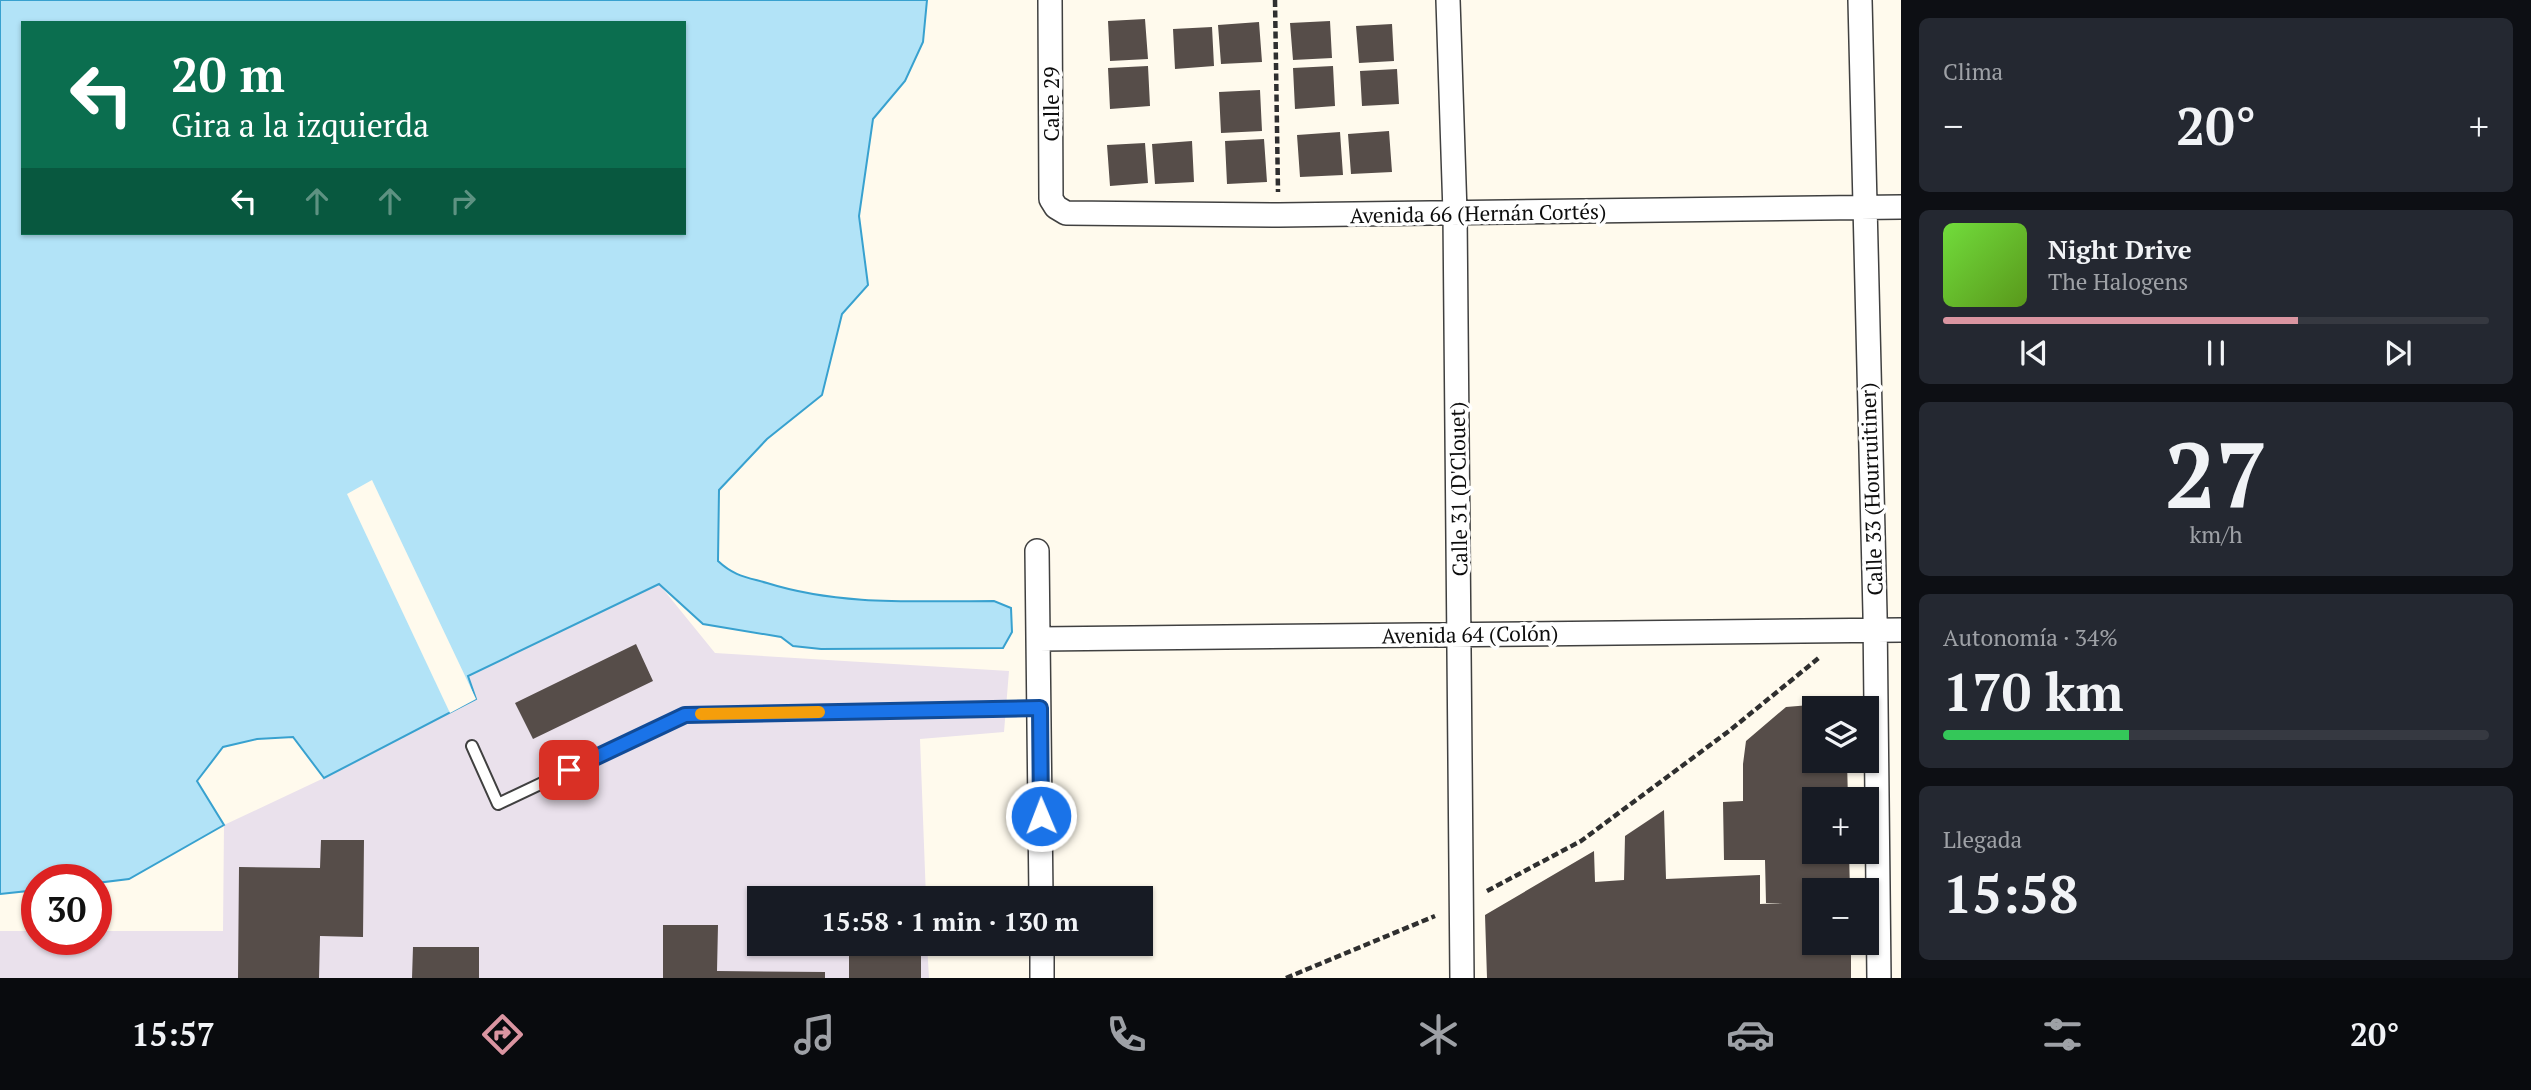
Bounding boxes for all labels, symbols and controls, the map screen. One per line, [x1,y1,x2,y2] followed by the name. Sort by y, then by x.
[171,41,285,106] text: 20 m
[56,49,147,140] icon: left
[1943,56,2003,87] text: Clima
[1037,67,1065,141] street label: Calle 29
[2176,91,2256,160] text: 20°
[1943,101,1963,151] text: −
[2469,101,2489,151] text: +
[171,104,429,146] text: Gira a la izquierda
[225,182,263,220] icon: left
[298,182,336,220] icon: ahead
[371,182,409,220] icon: ahead
[444,182,482,220] icon: right
[1350,197,1606,229] street label: Avenida 66 (Hernán Cortés)
[2048,232,2192,266] text: Night Drive
[2048,266,2188,297] text: The Halogens
[2015,334,2053,372] icon: previous
[2197,334,2235,372] icon: pause
[2379,334,2417,372] icon: next
[1853,382,1889,596] street label: Calle 33 (Hourruitiner)
[1442,401,1474,577] street label: Calle 31 (D'Clouet)
[2165,413,2267,534] text: 27
[2189,519,2243,550] text: km/h
[1381,618,1559,650] street label: Avenida 64 (Colón)
[1943,622,2118,653] text: Autonomía · 34%
[1943,657,2124,726] text: 170 km
[1802,696,1879,955] map controls
[1802,696,1879,773] button: layers
[539,740,599,800] pin
[550,751,588,789] icon: arrive
[1004,779,1078,853] position arrow
[1802,787,1879,864] button: +
[1943,824,2022,855] text: Llegada
[1943,859,2078,928] text: 15:58
[21,864,112,955] speed limit sign: 30
[1802,878,1879,955] button: −
[821,904,1079,938] text: 15:58 · 1 min · 130 m
[478,1010,527,1059] icon: directions
[790,1010,839,1059] icon: music
[1102,1010,1151,1059] icon: phone
[1414,1010,1463,1059] icon: climate
[1726,1010,1775,1059] icon: car
[2038,1010,2087,1059] icon: filters
[132,1013,215,1055] text: 15:57
[2350,1013,2399,1055] text: 20°

